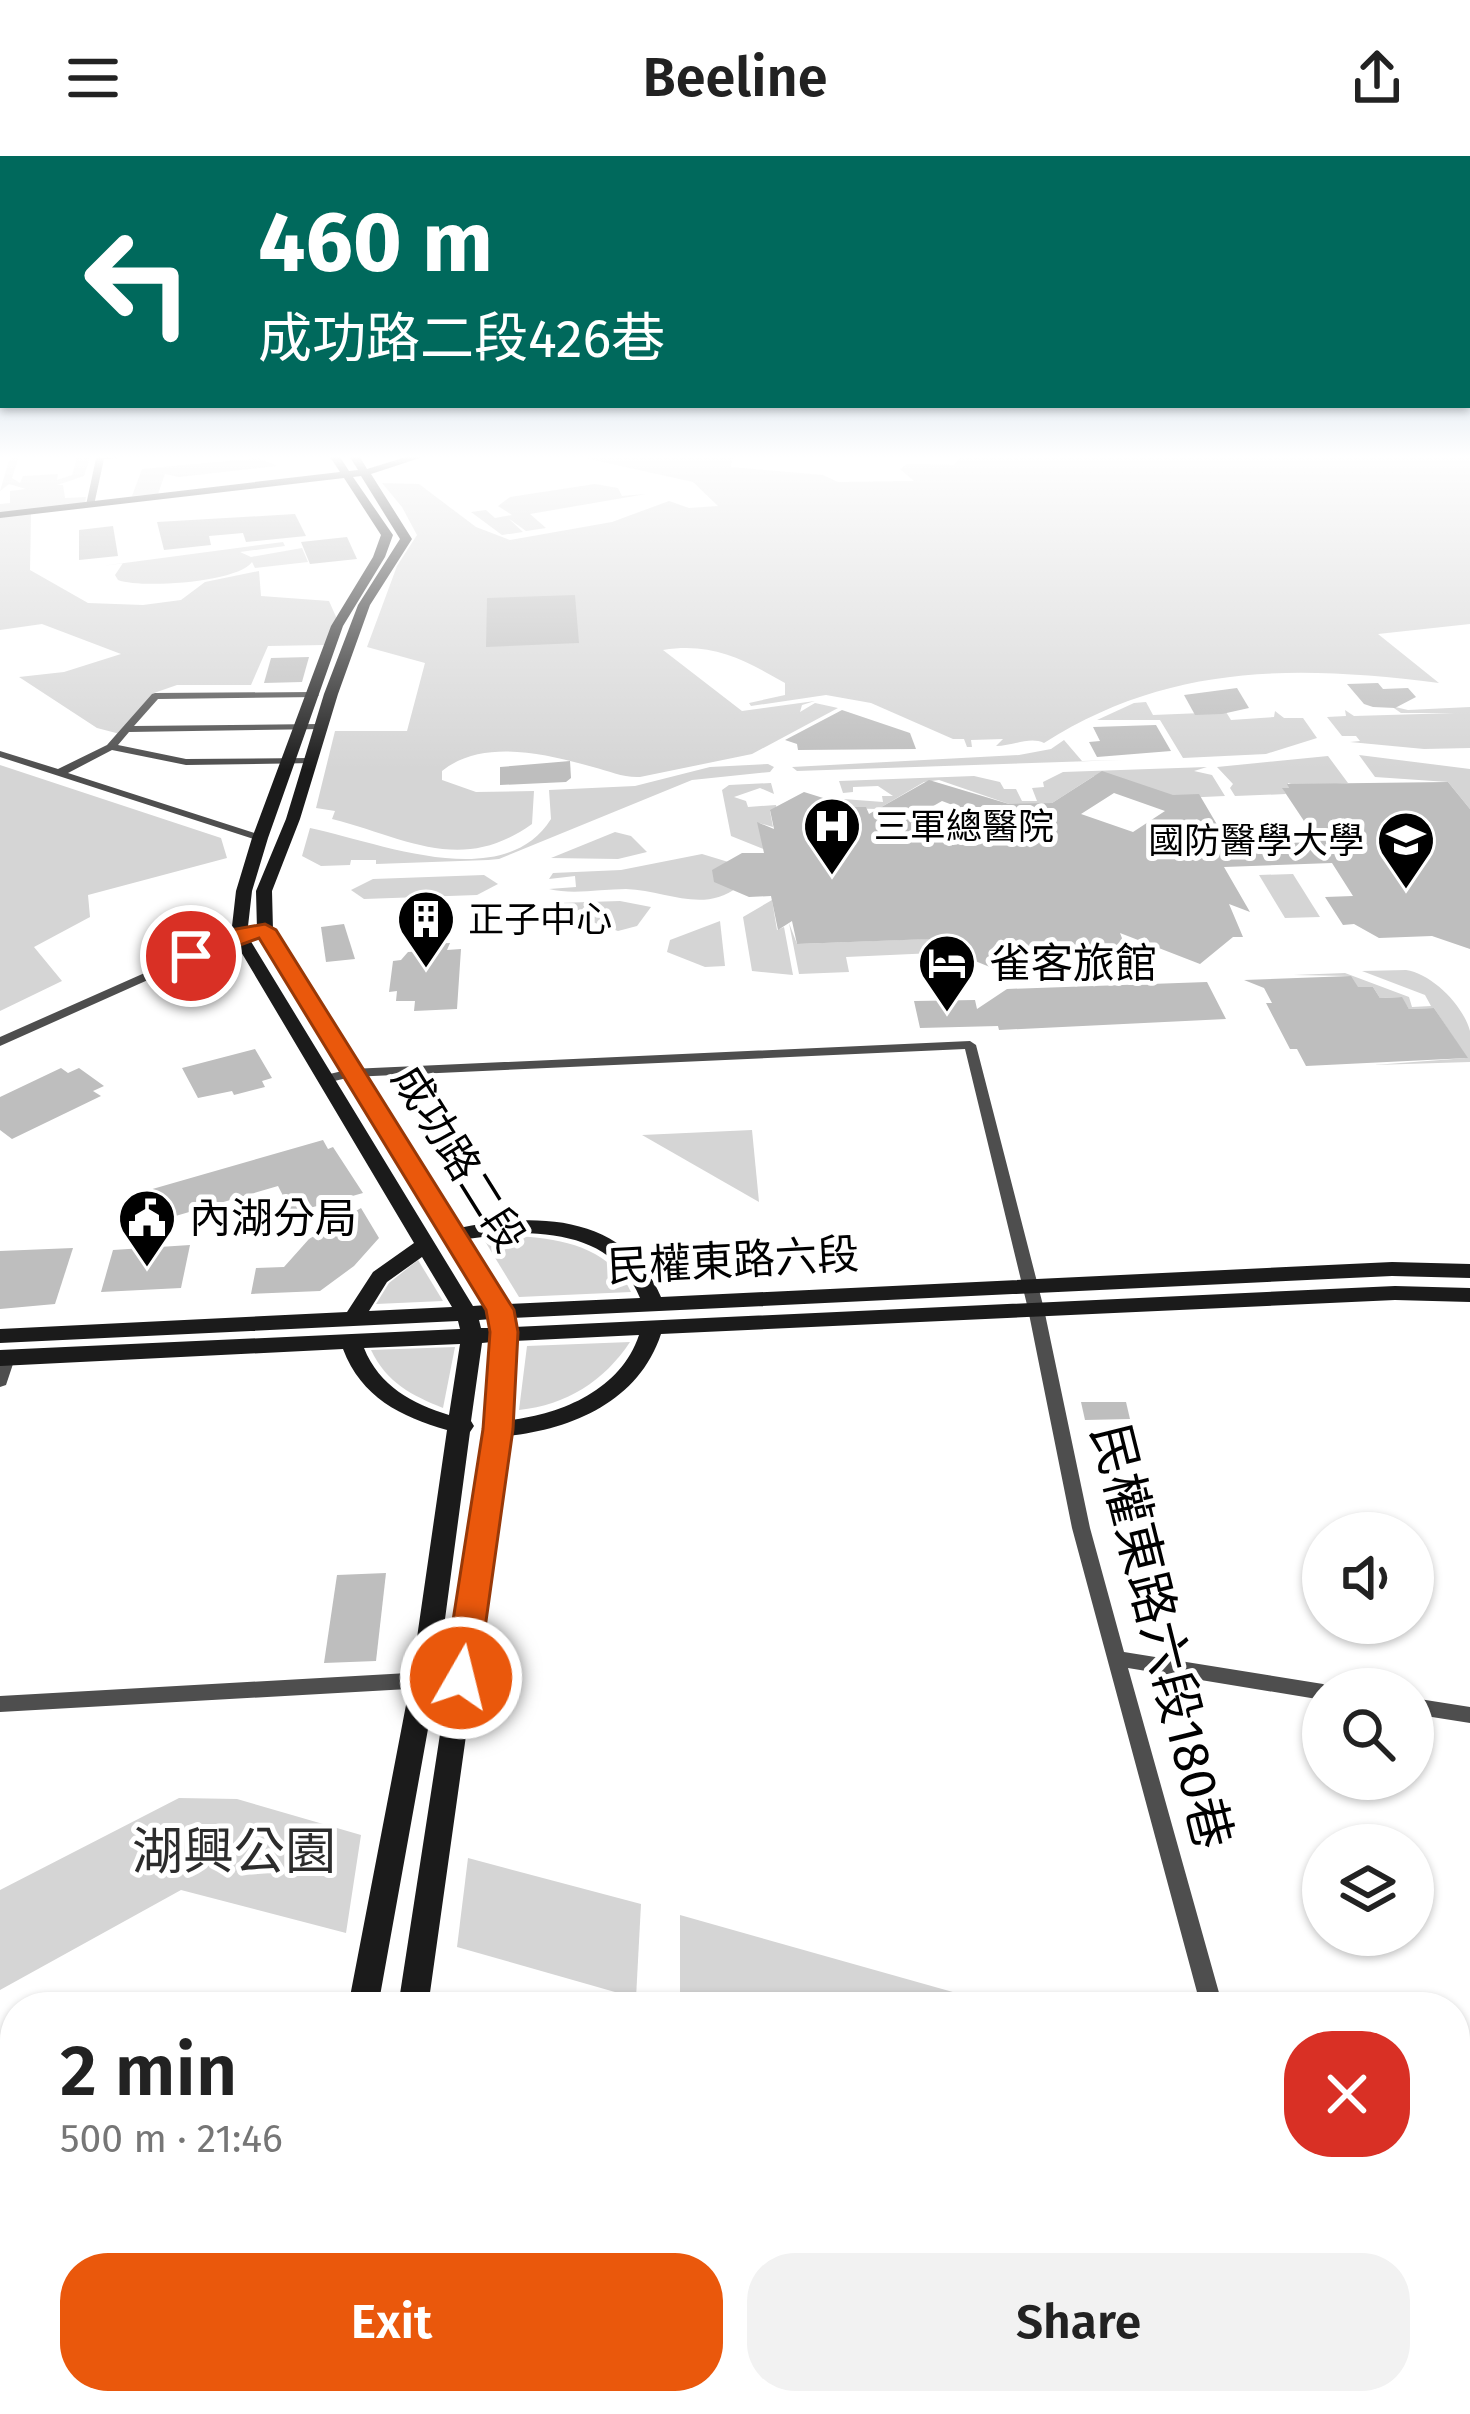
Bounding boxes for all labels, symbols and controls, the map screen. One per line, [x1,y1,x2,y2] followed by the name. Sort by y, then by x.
[60,45,126,111] icon: menu
[1344,45,1410,111] icon: share
[643,46,827,110] text: Beeline
[258,192,493,293] text: 460 m
[60,204,216,360] icon: left
[258,307,665,371] text: 成功路二段426巷
[801,795,863,877] hospital icon: 三軍總醫院
[874,805,1054,849] place label: 三軍總醫院
[1375,809,1437,891] school or university icon: 國防醫學大學
[1148,819,1364,863] place label: 國防醫學大學
[395,888,457,970] building icon: 正子中心
[468,898,612,942] place label: 正子中心
[140,905,242,1007] pin
[158,923,224,989] icon: arrive
[916,932,978,1014] hotel icon: 雀客旅館
[989,939,1157,989] place label: 雀客旅館
[381,1056,535,1261] street label: 成功路二段
[116,1187,178,1269] public building icon: 內湖分局
[189,1194,357,1244] place label: 內湖分局
[606,1229,860,1293] street label: 民權東路六段
[1078,1417,1244,1855] street label: 民權東路六段180巷
[1302,1512,1434,1956] map controls
[1302,1512,1434,1644] button: sound
[398,1615,524,1741] position arrow
[1302,1668,1434,1800] button: search
[132,1821,336,1883] park label: 湖興公園
[1302,1824,1434,1956] button: layers
[60,2028,237,2114] text: 2 min
[1284,2031,1410,2157] button: close
[60,2116,283,2162] text: 500 m · 21:46
[60,2253,723,2391] button: Exit
[747,2253,1410,2391] button: Share

